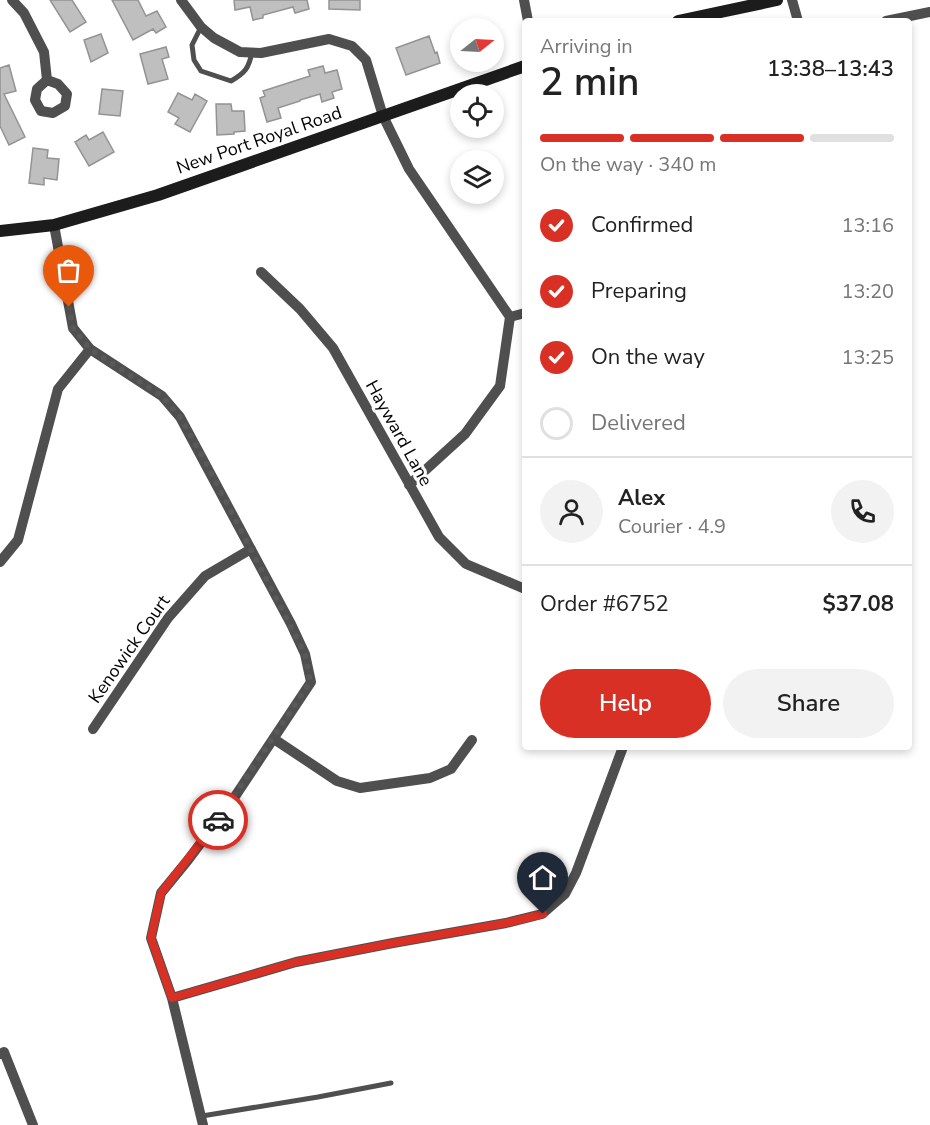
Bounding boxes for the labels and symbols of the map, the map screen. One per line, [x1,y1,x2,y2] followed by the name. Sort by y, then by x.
[450,18,504,72] north arrow
[173,100,345,180] street label: New Port Royal Road
[43,245,94,307] pin
[360,376,438,490] street label: Hayward Lane
[83,590,176,708] street label: Kenowick Court
[188,790,248,850] courier
[517,852,568,914] pin

